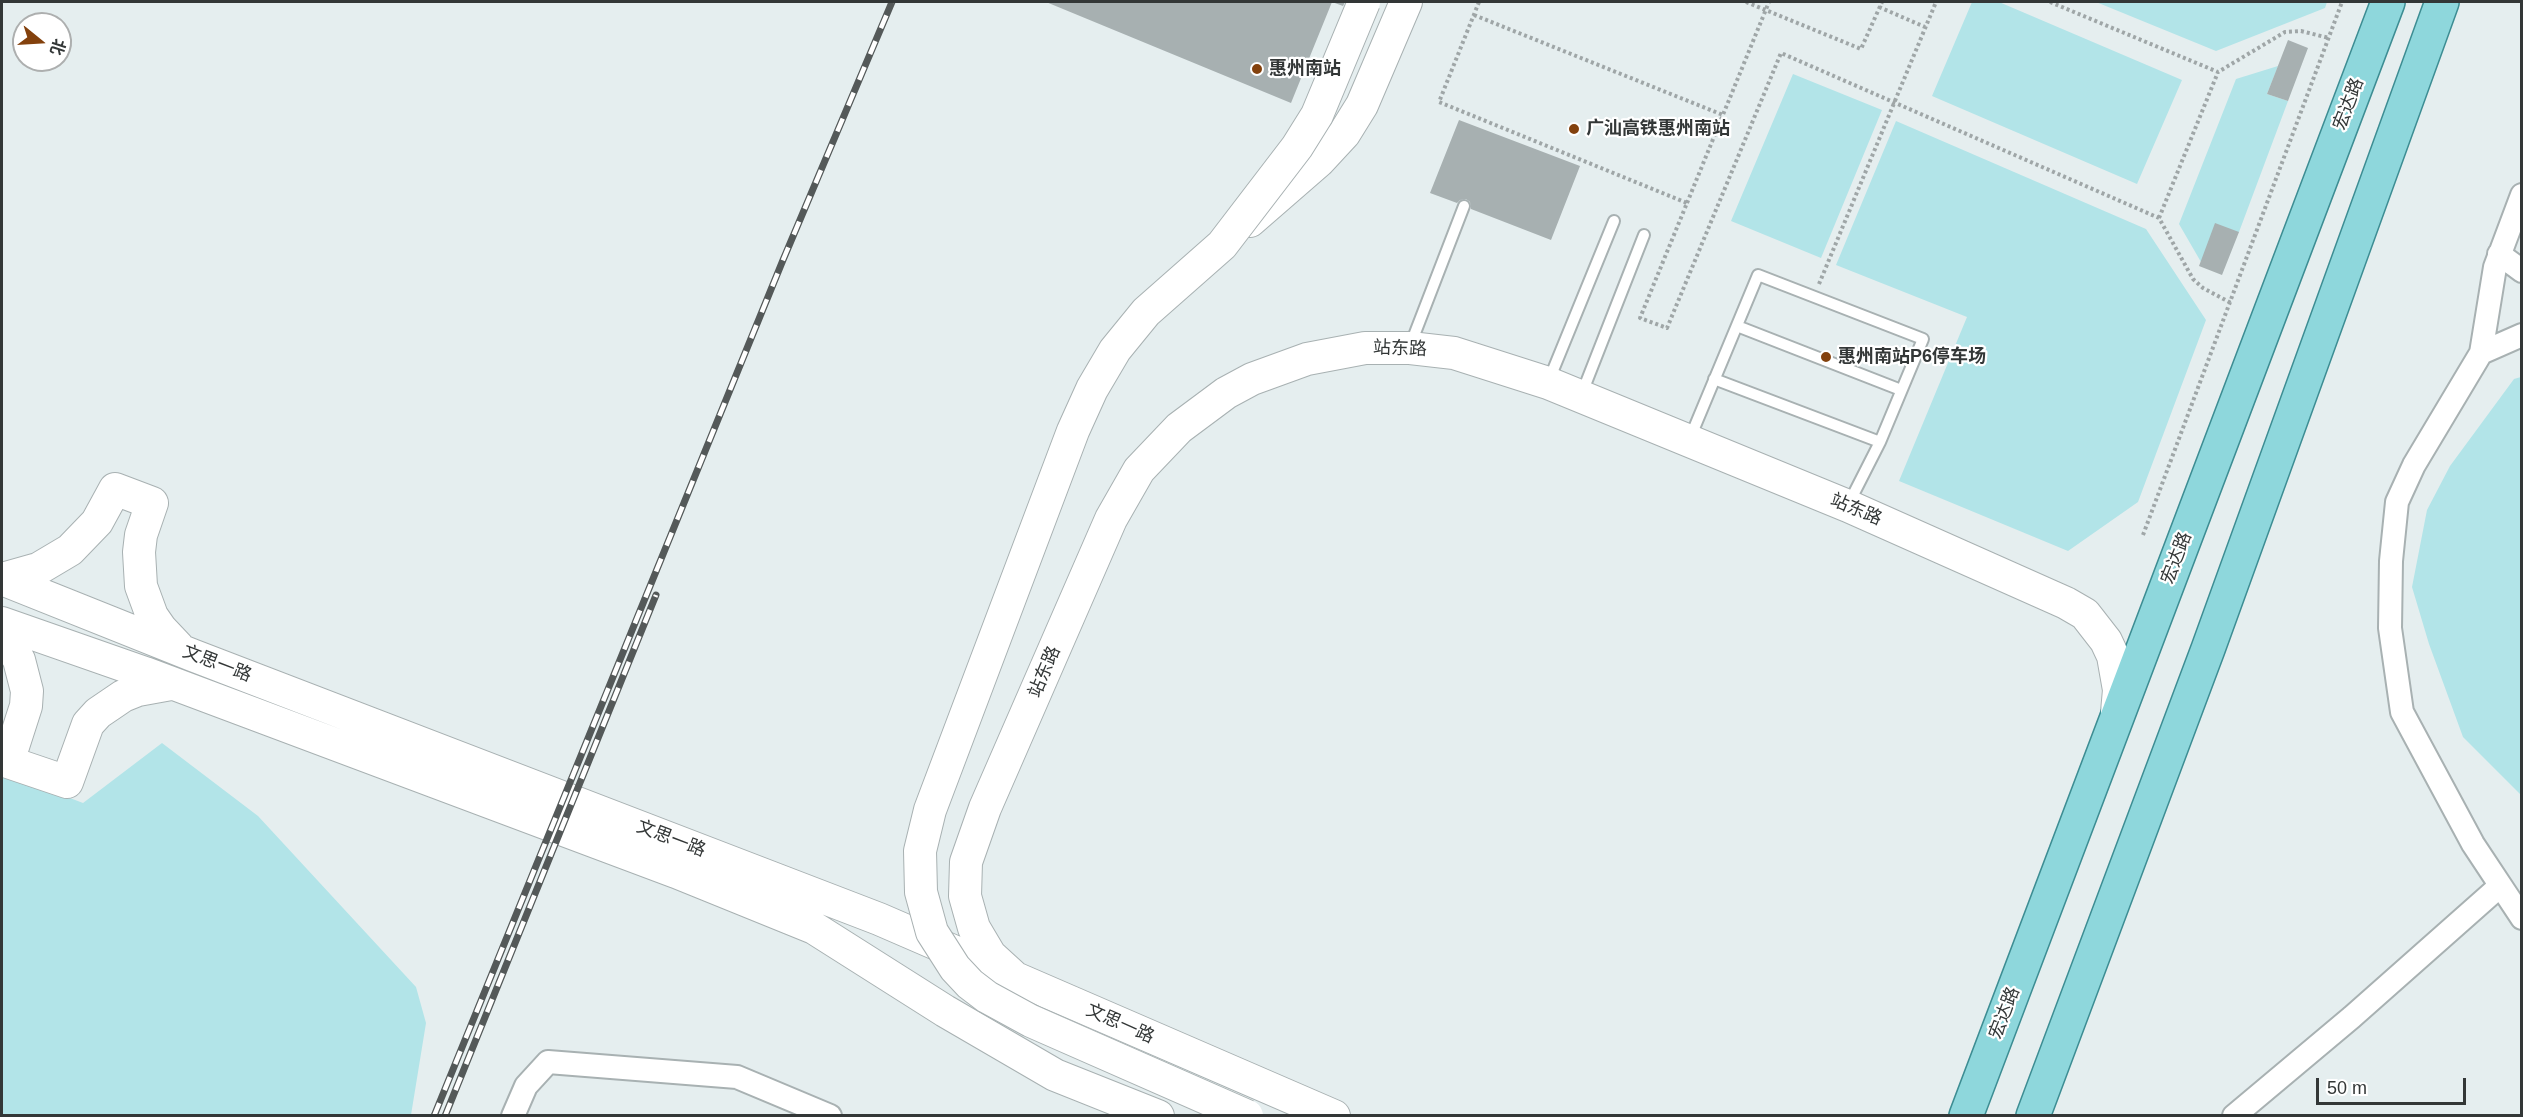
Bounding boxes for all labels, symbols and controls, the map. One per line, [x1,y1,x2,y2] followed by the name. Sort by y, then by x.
[12,12,72,72] north arrow
[47,37,68,57] text: 北
[1269,58,1341,80] place label: 惠州南站
[1250,62,1264,76] marker: 惠州南站
[2329,75,2369,133] street label: 宏达路
[1586,118,1730,140] place label: 广汕高铁惠州南站
[1567,122,1581,136] marker: 广汕高铁惠州南站
[1373,337,1427,361] street label: 站东路
[1838,346,1986,368] place label: 惠州南站P6停车场
[1819,350,1833,364] marker: 惠州南站P6停车场
[1827,490,1885,530] street label: 站东路
[2157,529,2197,587] street label: 宏达路
[180,641,254,687] street label: 文思一路
[1025,643,1065,701] street label: 站东路
[634,816,708,862] street label: 文思一路
[1985,984,2025,1042] street label: 宏达路
[1083,999,1157,1049] street label: 文思一路
[2319,1066,2469,1104] scale bar
[2327,1078,2367,1098] text: 50 m

